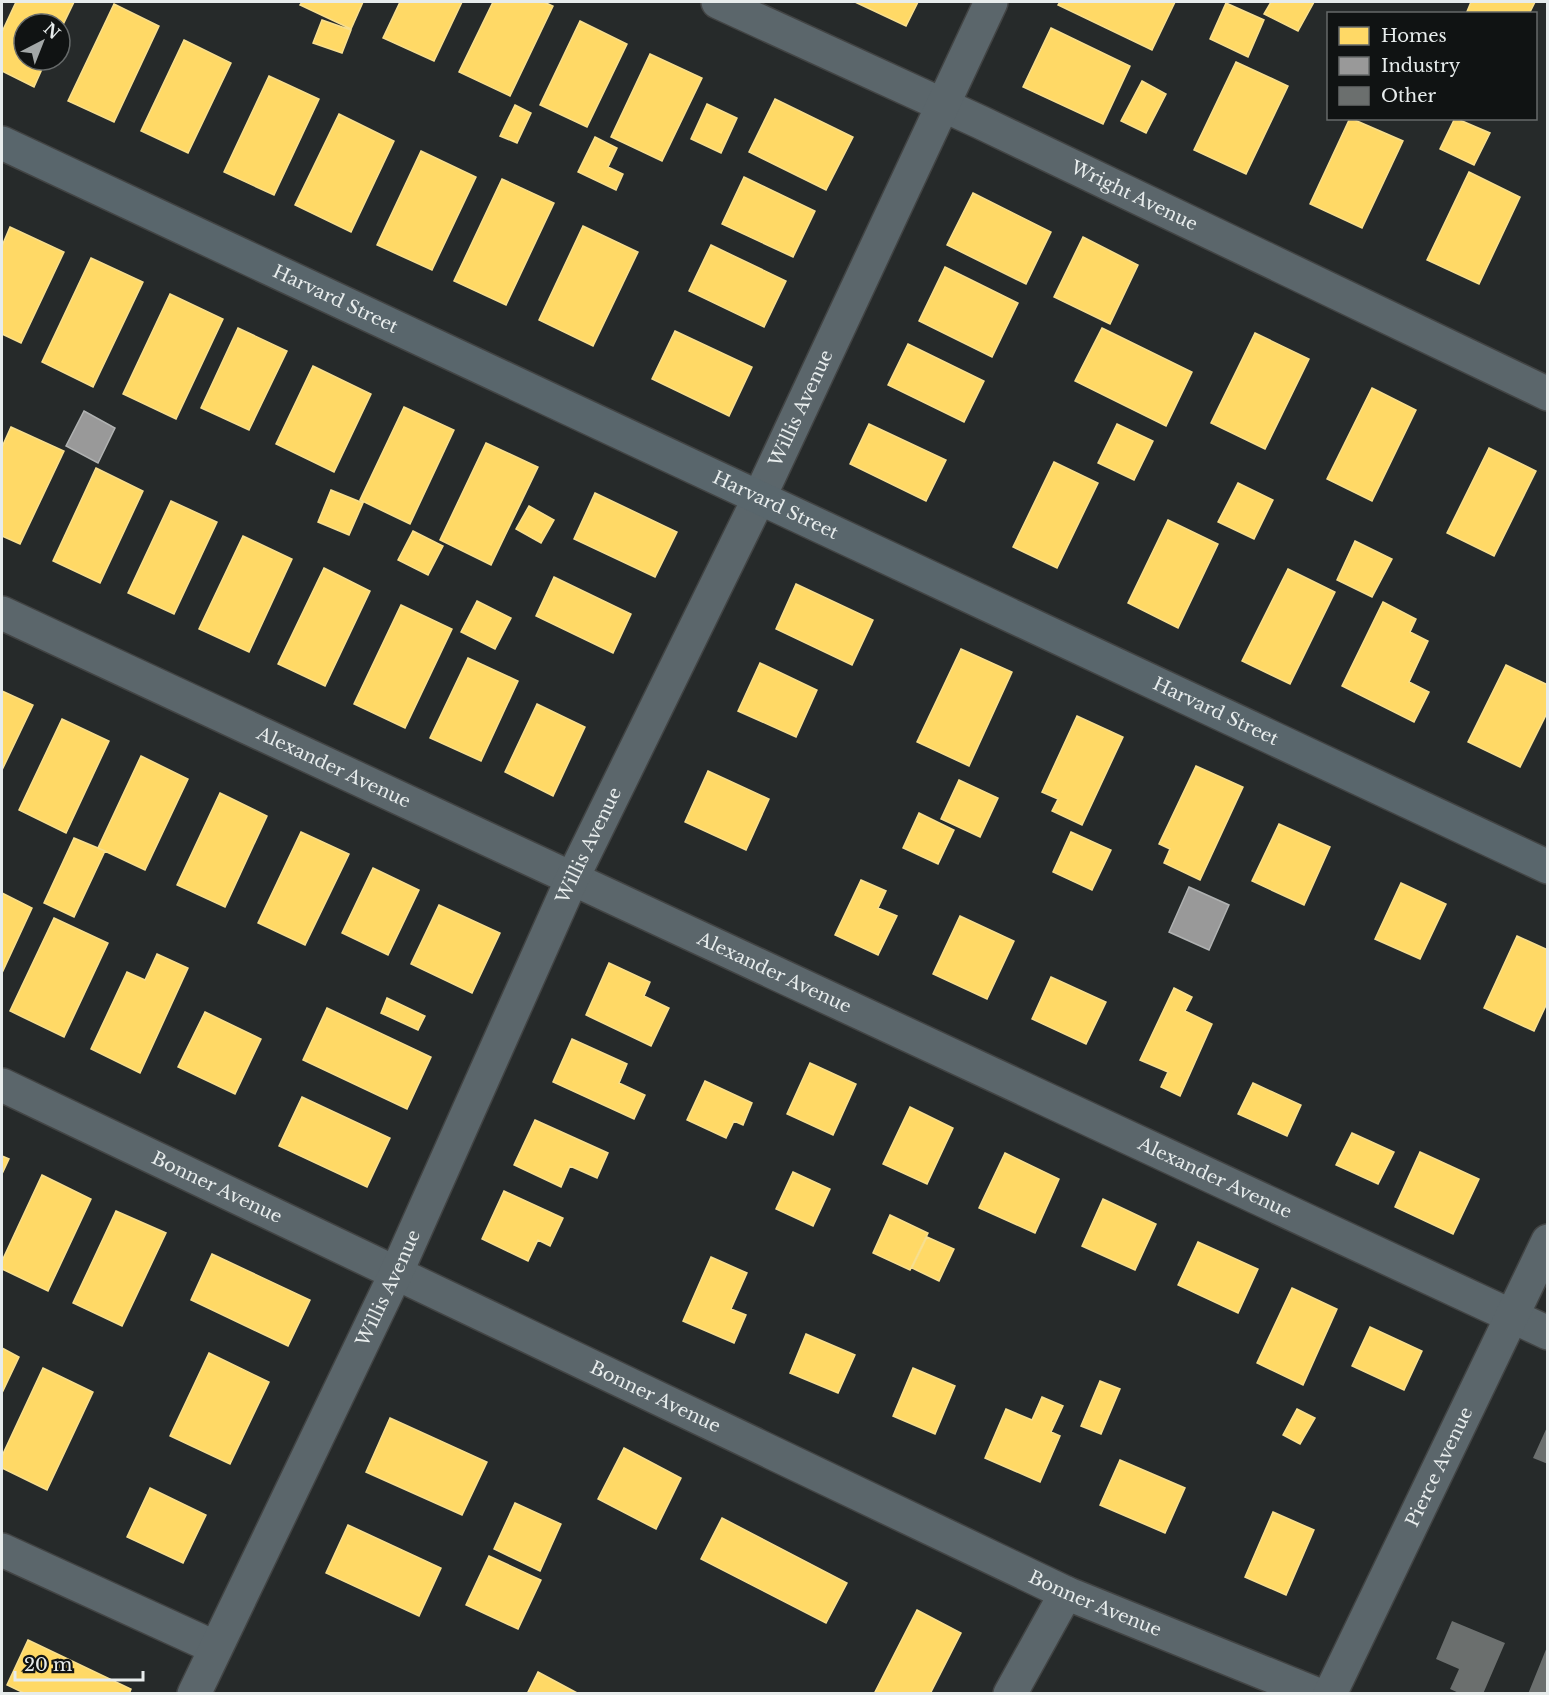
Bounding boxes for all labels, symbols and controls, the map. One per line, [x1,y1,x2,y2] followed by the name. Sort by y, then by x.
[12,12,72,72] north arrow
[1327,12,1537,120] legend
[40,18,64,43] text: N
[1381,25,1447,47] text: Homes
[1381,55,1461,77] text: Industry
[1381,85,1437,107] text: Other
[1066,156,1201,235] street label: Wright Avenue
[269,260,402,338] street label: Harvard Street
[764,346,838,471] street label: Willis Avenue
[709,466,842,544] street label: Harvard Street
[1149,673,1282,750] street label: Harvard Street
[253,722,414,813] street label: Alexander Avenue
[551,784,626,908] street label: Willis Avenue
[693,927,855,1018] street label: Alexander Avenue
[1134,1132,1295,1223] street label: Alexander Avenue
[148,1147,286,1228] street label: Bonner Avenue
[351,1226,425,1351] street label: Willis Avenue
[587,1356,724,1437] street label: Bonner Avenue
[1401,1403,1477,1530] street label: Pierce Avenue
[1025,1566,1165,1641] street label: Bonner Avenue
[15,1644,142,1682] scale bar
[24,1654,72,1676] text: 20 m

